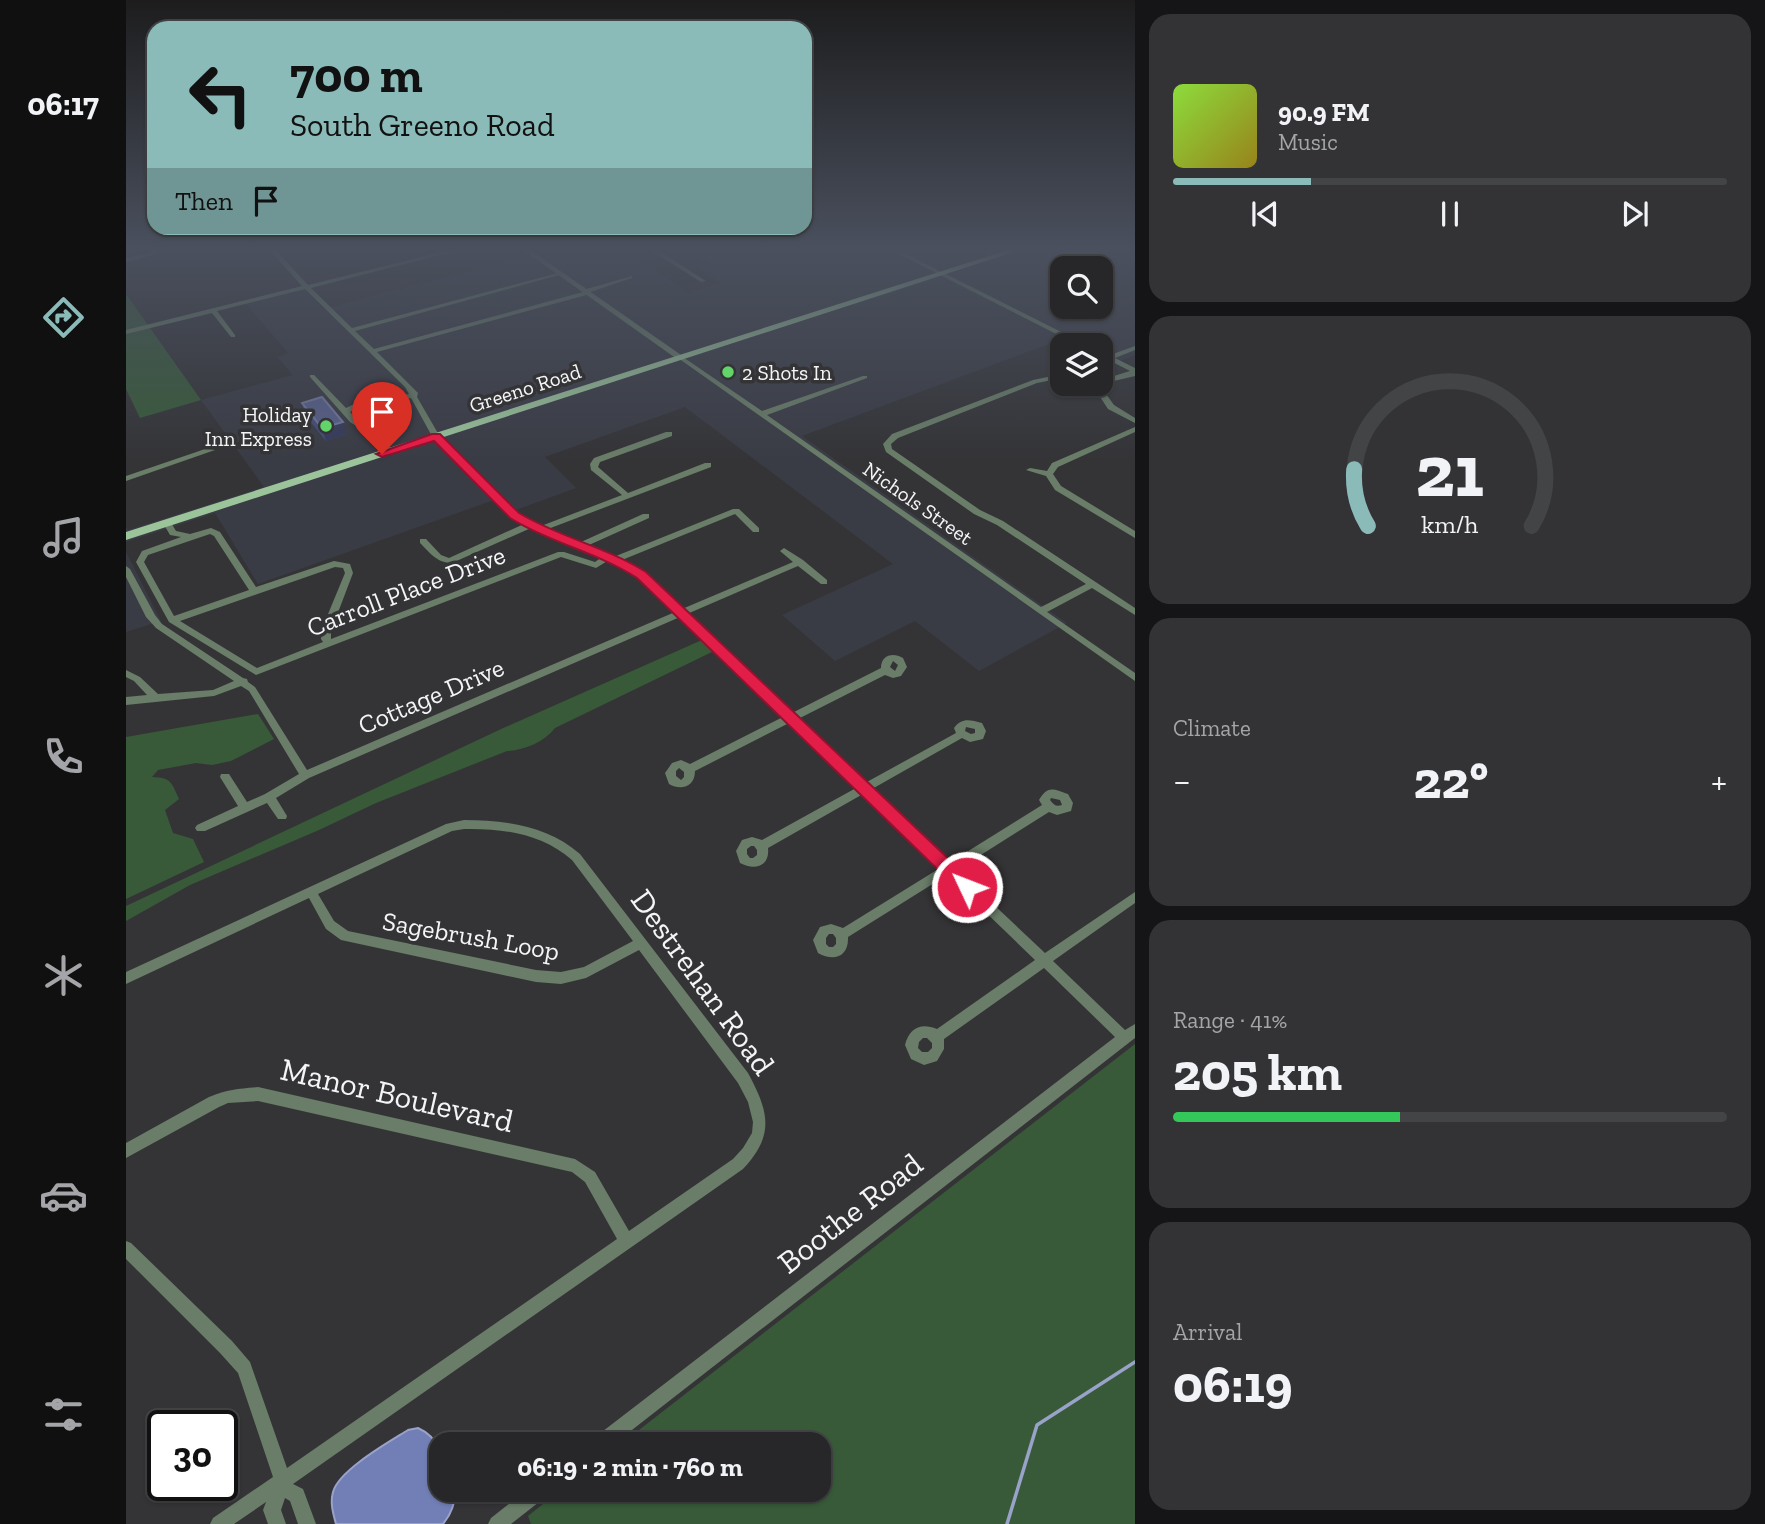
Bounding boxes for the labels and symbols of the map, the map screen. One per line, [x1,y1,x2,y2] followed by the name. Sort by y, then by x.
[466,358,584,418] street label: Greeno Road
[742,360,832,385] place label: 2 Shots In
[720,364,736,380] marker: 2 Shots In
[352,382,412,454] pin
[205,402,312,451] place label: Holiday Inn Express
[318,418,334,434] marker: Holiday Inn Express
[858,456,978,550] street label: Nichols Street
[302,538,510,644] street label: Carroll Place Drive
[353,651,509,741] street label: Cottage Drive
[930,850,1004,924] position arrow
[623,882,783,1082] street label: Destrehan Road
[380,905,562,967] street label: Sagebrush Loop
[277,1050,518,1140] street label: Manor Boulevard
[770,1144,930,1281] street label: Boothe Road
[147,1410,238,1501] speed limit sign: 30

